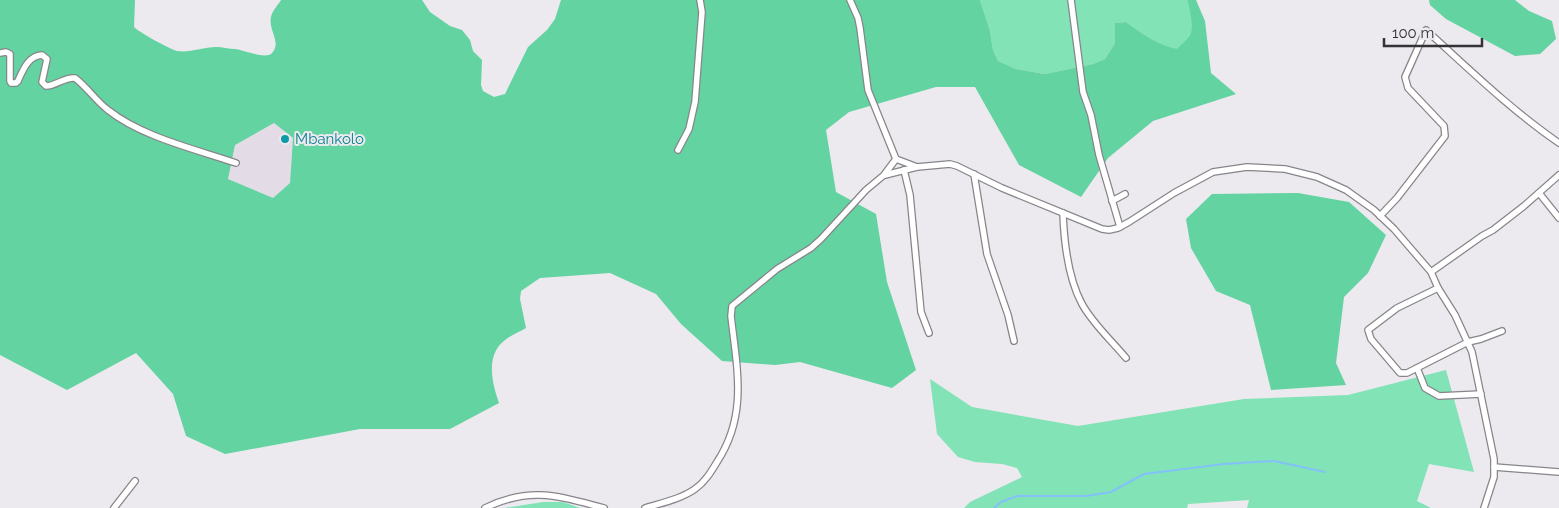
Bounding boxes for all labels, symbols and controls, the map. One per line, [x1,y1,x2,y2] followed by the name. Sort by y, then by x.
[1384,15,1482,47] scale bar
[1392,24,1434,42] text: 100 m
[295,130,364,148] place label: Mbankolo
[279,133,291,145] marker: Mbankolo

